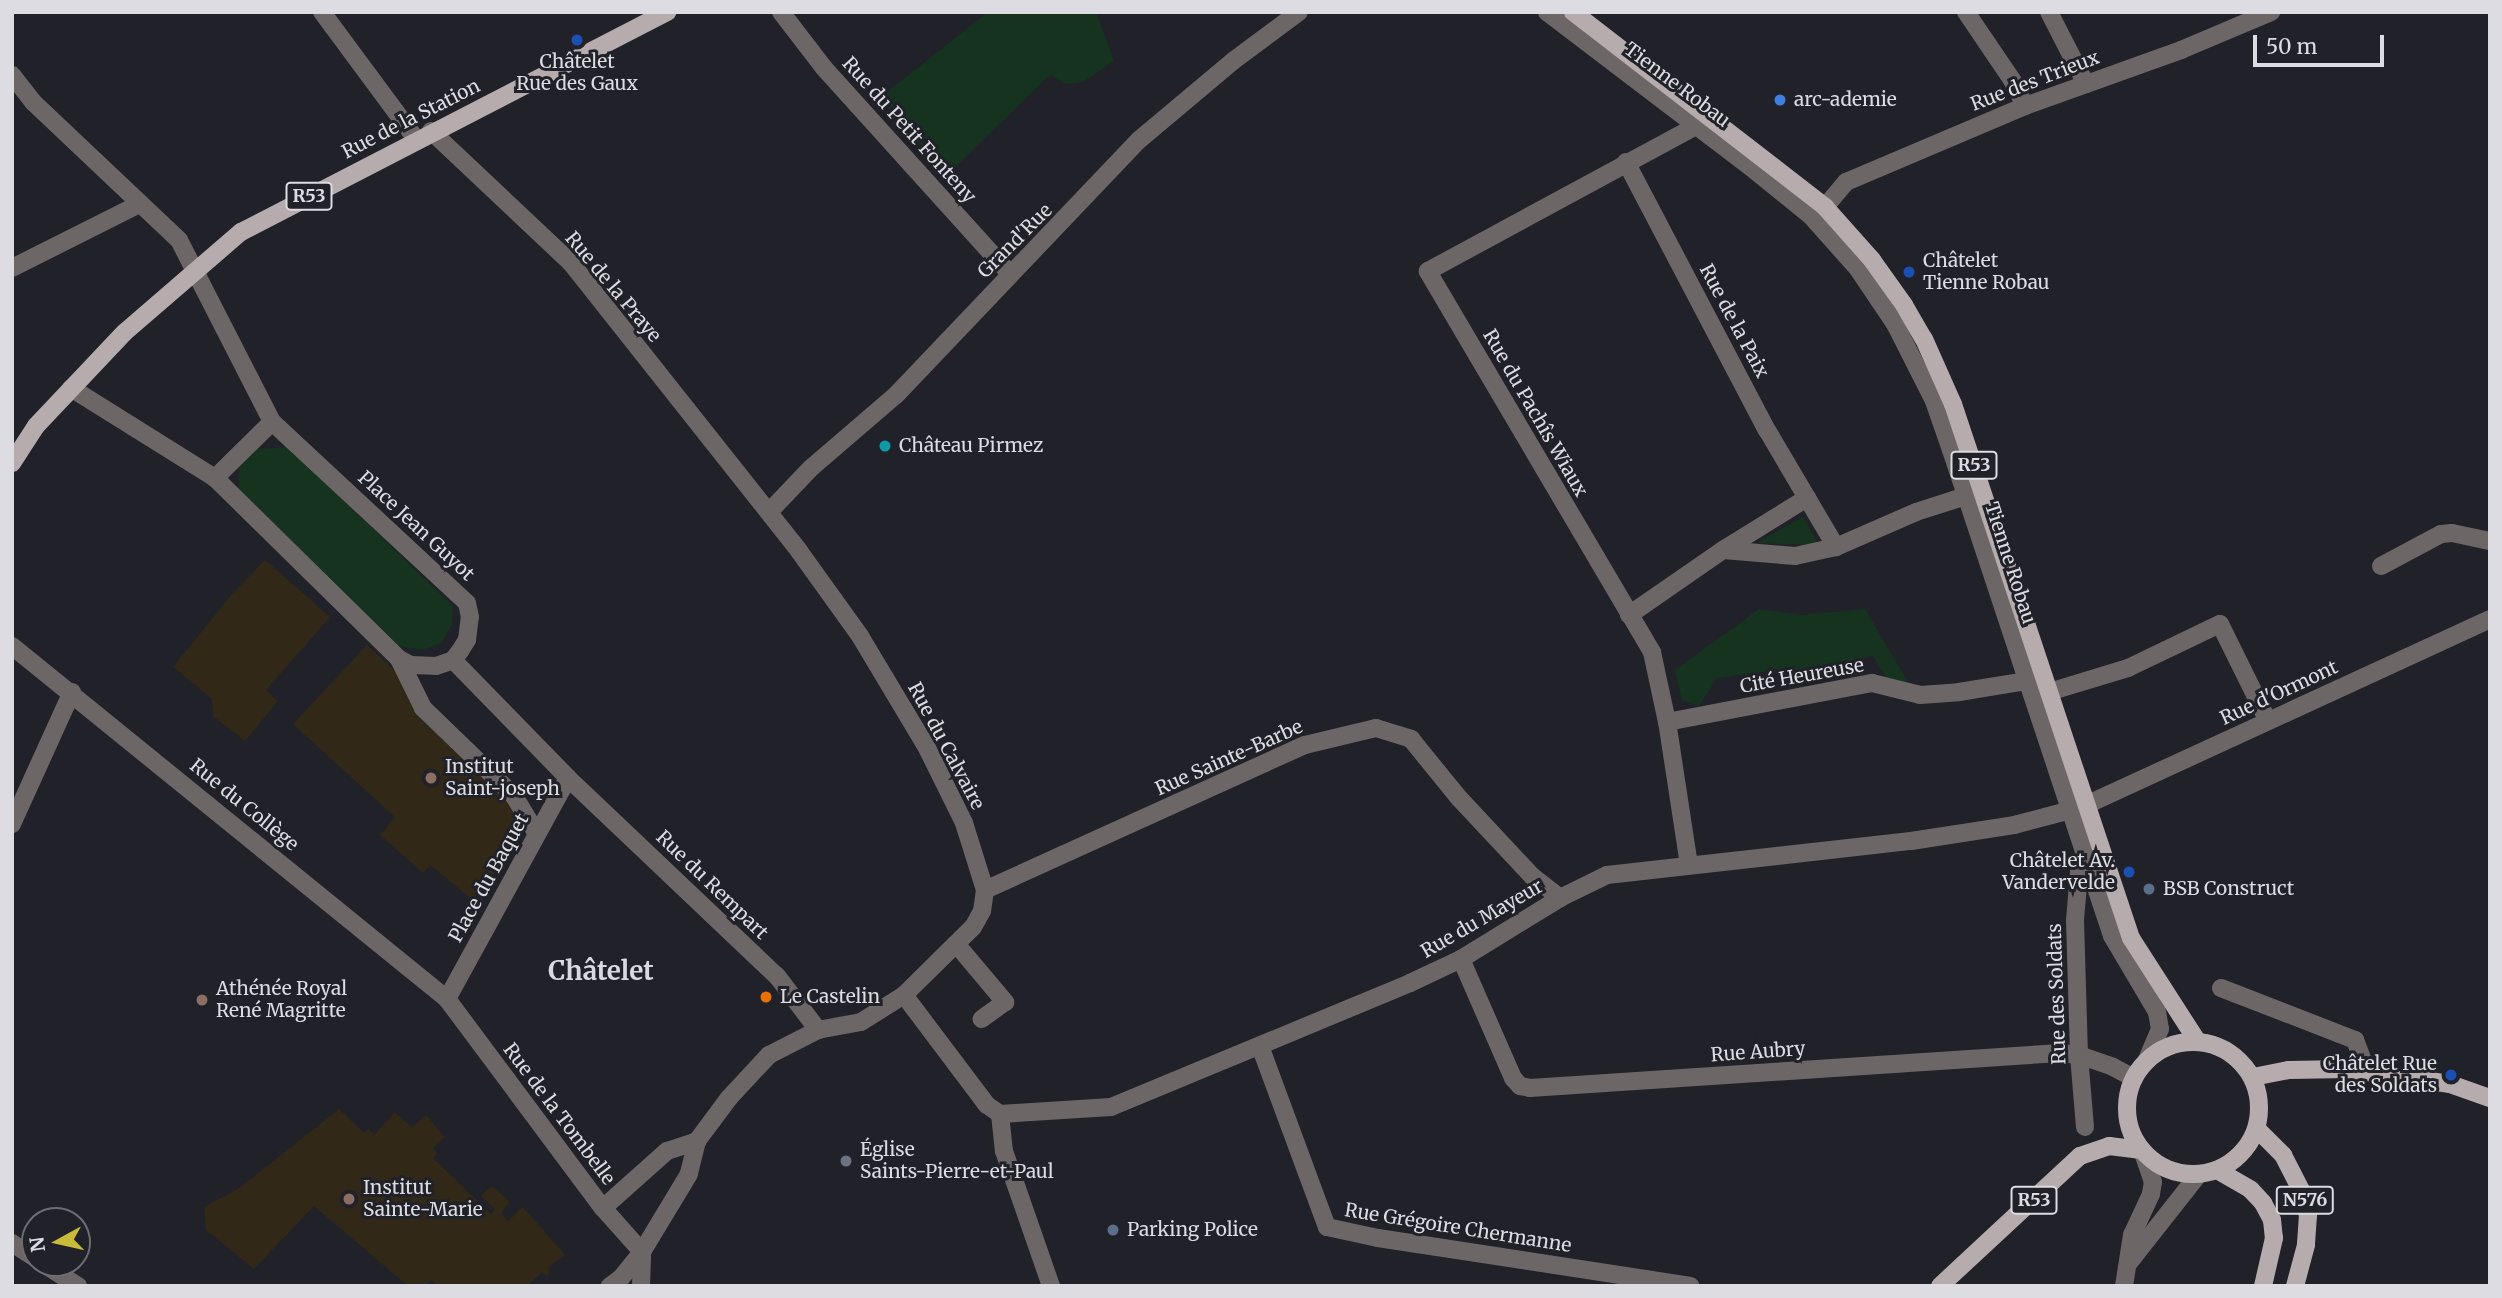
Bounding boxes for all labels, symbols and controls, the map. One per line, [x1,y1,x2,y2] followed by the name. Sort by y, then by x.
[2257,21,2388,65] scale bar
[569,32,585,48] marker: Châtelet Rue des Gaux
[2266,33,2317,60] text: 50 m
[1620,38,1734,132] street label: Tienne Robau
[1968,46,2102,116] street label: Rue des Trieux
[516,51,638,95] place label: Châtelet Rue des Gaux
[837,52,981,208] street label: Rue du Petit Fonteny
[338,74,484,164] street label: Rue de la Station
[1794,89,1897,111] place label: arc-ademie
[1772,92,1788,108] marker: arc-ademie
[284,182,334,210] road number: R53
[973,199,1057,283] street label: Grand'Rue
[560,227,666,347] street label: Rue de la Praye
[1923,250,2050,294] place label: Châtelet Tienne Robau
[1694,260,1774,382] street label: Rue de la Paix
[1901,264,1917,280] marker: Châtelet Tienne Robau
[1478,325,1592,501] street label: Rue du Pachîs Wiaux
[899,435,1043,457] place label: Château Pirmez
[877,438,893,454] marker: Château Pirmez
[1950,450,1998,480] road number: R53
[353,466,479,586] street label: Place Jean Guyot
[1980,499,2040,627] street label: Tienne Robau
[1738,654,1866,698] street label: Cité Heureuse
[2217,656,2341,730] street label: Rue d'Ormont
[903,679,989,813] street label: Rue du Calvaire
[1152,715,1306,801] street label: Rue Sainte-Barbe
[185,754,303,856] street label: Rue du Collège
[445,756,560,800] place label: Institut Saint-joseph
[423,770,439,786] marker: Institut Saint-joseph
[444,810,534,946] street label: Place du Baquet
[651,826,773,944] street label: Rue du Rempart
[2002,850,2115,894] place label: Châtelet Av. Vandervelde
[2121,864,2137,880] marker: Châtelet Av. Vandervelde
[1417,875,1547,963] street label: Rue du Mayeur
[2163,878,2294,900] place label: BSB Construct
[2141,881,2157,897] marker: BSB Construct
[2043,923,2071,1065] street label: Rue des Soldats
[548,955,654,987] district label: Châtelet
[216,978,347,1022] place label: Athénée Royal René Magritte
[780,986,880,1008] place label: Le Castelin
[758,989,774,1005] marker: Le Castelin
[194,992,210,1008] marker: Athénée Royal René Magritte
[1710,1037,1806,1067] street label: Rue Aubry
[498,1039,620,1189] street label: Rue de la Tombelle
[2323,1053,2437,1097] place label: Châtelet Rue des Soldats
[2443,1067,2459,1083] marker: Châtelet Rue des Soldats
[860,1139,1054,1183] place label: Église Saints-Pierre-et-Paul
[838,1153,854,1169] marker: Église Saints-Pierre-et-Paul
[363,1177,483,1221] place label: Institut Sainte-Marie
[2010,1185,2058,1214] road number: R53
[2275,1185,2335,1214] road number: N576
[341,1191,357,1207] marker: Institut Sainte-Marie
[1343,1199,1573,1257] street label: Rue Grégoire Chermanne
[21,1207,91,1277] north arrow
[1127,1219,1258,1241] place label: Parking Police
[1105,1222,1121,1238] marker: Parking Police
[24,1236,50,1254] text: N

